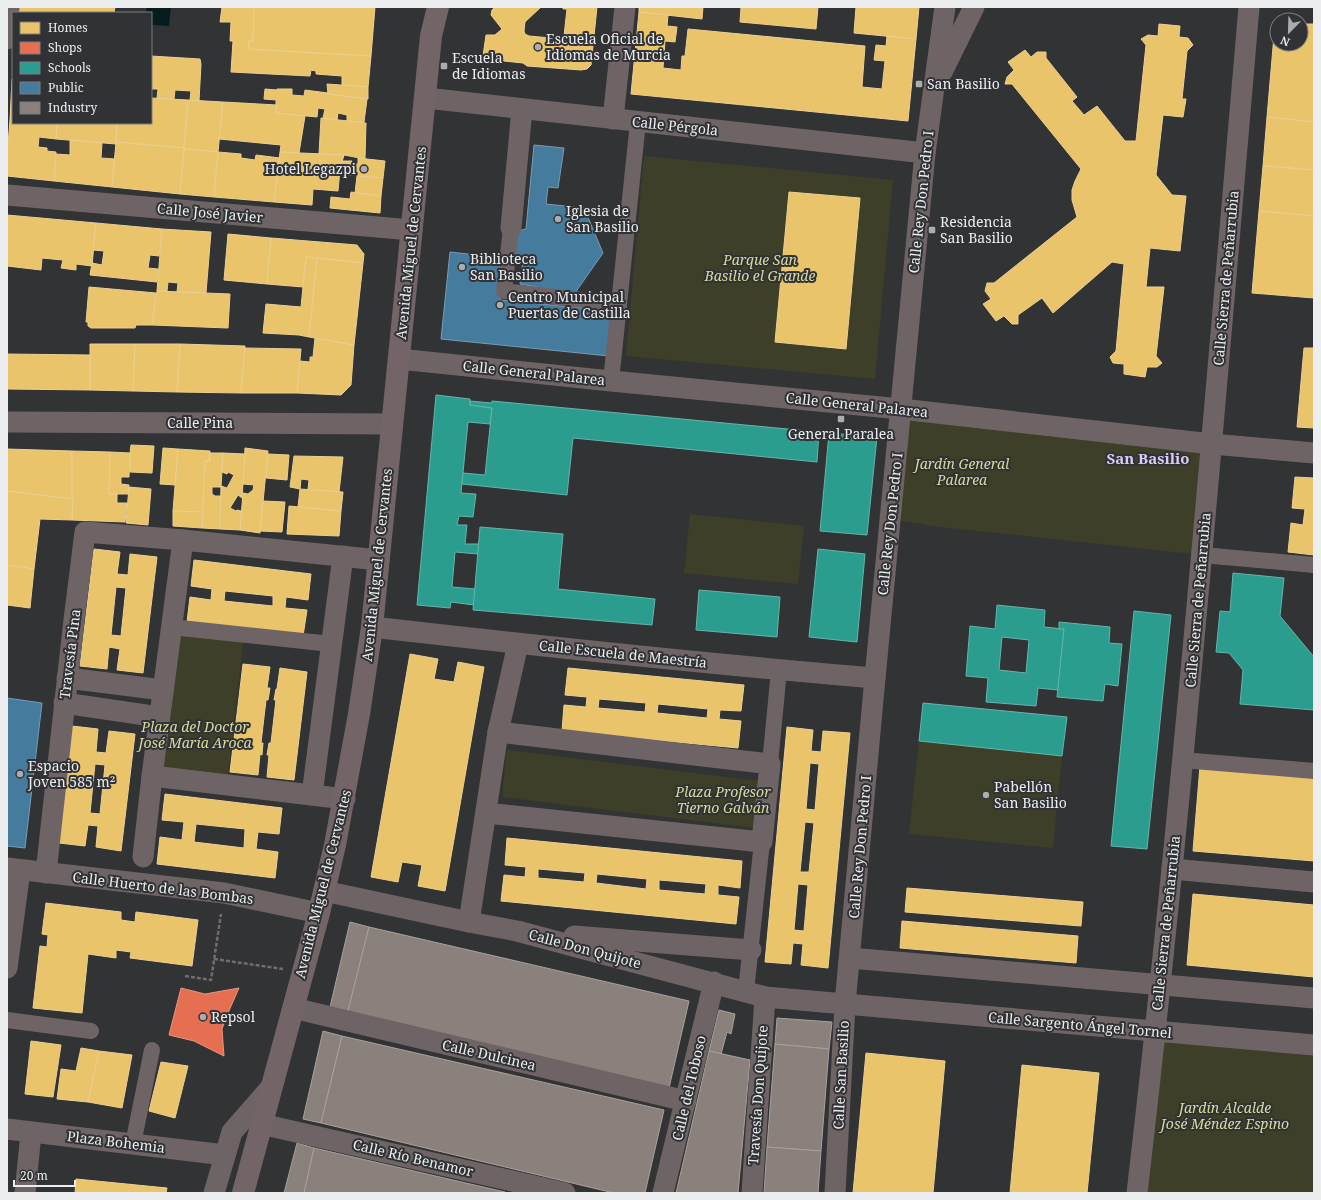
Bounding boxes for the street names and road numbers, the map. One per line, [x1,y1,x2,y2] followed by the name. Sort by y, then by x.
[631,112,719,139] street label: Calle Pérgola
[904,130,937,274] street label: Calle Rey Don Pedro I
[391,146,430,340] street label: Avenida Miguel de Cervantes
[1208,189,1243,366] street label: Calle Sierra de Peñarrubia
[156,198,264,227] street label: Calle José Javier
[462,356,606,389] street label: Calle General Palarea
[785,388,929,421] street label: Calle General Palarea
[167,413,233,432] street label: Calle Pina
[873,452,906,596] street label: Calle Rey Don Pedro I
[357,468,396,662] street label: Avenida Miguel de Cervantes
[1180,511,1215,688] street label: Calle Sierra de Peñarrubia
[55,608,84,700] street label: Travesía Pina
[538,635,708,672] street label: Calle Escuela de Maestría
[844,775,875,919] street label: Calle Rey Don Pedro I
[290,787,355,980] street label: Avenida Miguel de Cervantes
[1147,834,1184,1011] street label: Calle Sierra de Peñarrubia
[71,867,255,908] street label: Calle Huerto de las Bombas
[527,924,643,973] street label: Calle Don Quijote
[987,1007,1173,1042] street label: Calle Sargento Ángel Tornel
[828,1020,853,1130] street label: Calle San Basilio
[743,1024,772,1165] street label: Travesía Don Quijote
[667,1033,710,1142] street label: Calle del Toboso
[440,1035,538,1075] street label: Calle Dulcinea
[66,1126,166,1157] street label: Plaza Bohemia
[351,1134,476,1181] street label: Calle Río Benamor

